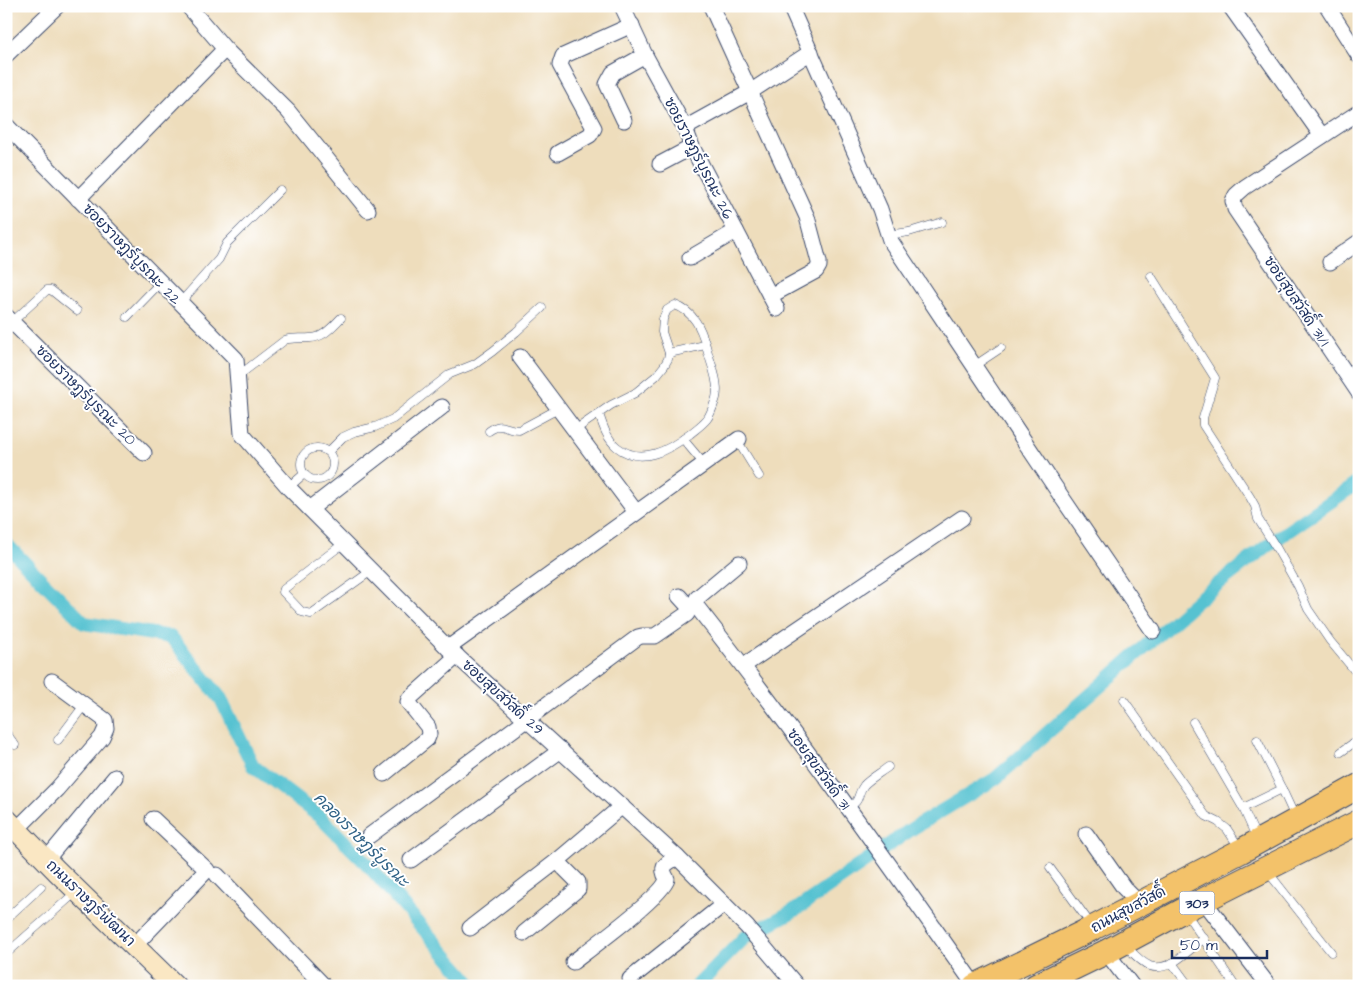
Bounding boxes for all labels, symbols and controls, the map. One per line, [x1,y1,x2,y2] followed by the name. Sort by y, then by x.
[659,94,739,223] street label: ซอยราษฎร์บูรณะ 26
[78,199,186,310] street label: ซอยราษฎร์บูรณะ 22
[1259,250,1338,351] street label: ซอยสุขสวัสดิ์ 31/1
[31,340,141,451] street label: ซอยราษฎร์บูรณะ 20
[457,652,551,740] street label: ซอยสุขสวัสดิ์ 29
[782,722,859,814] street label: ซอยสุขสวัสดิ์ 31
[308,787,415,894] water label: คลองราษฎร์บูรณะ
[41,855,140,952] street label: ถนนราษฎร์พัฒนา
[1085,877,1169,938] street label: ถนนสุขสวัสดิ์
[1180,891,1214,914] road number: 303
[1172,927,1268,959] scale bar
[1180,935,1218,956] text: 50 m

